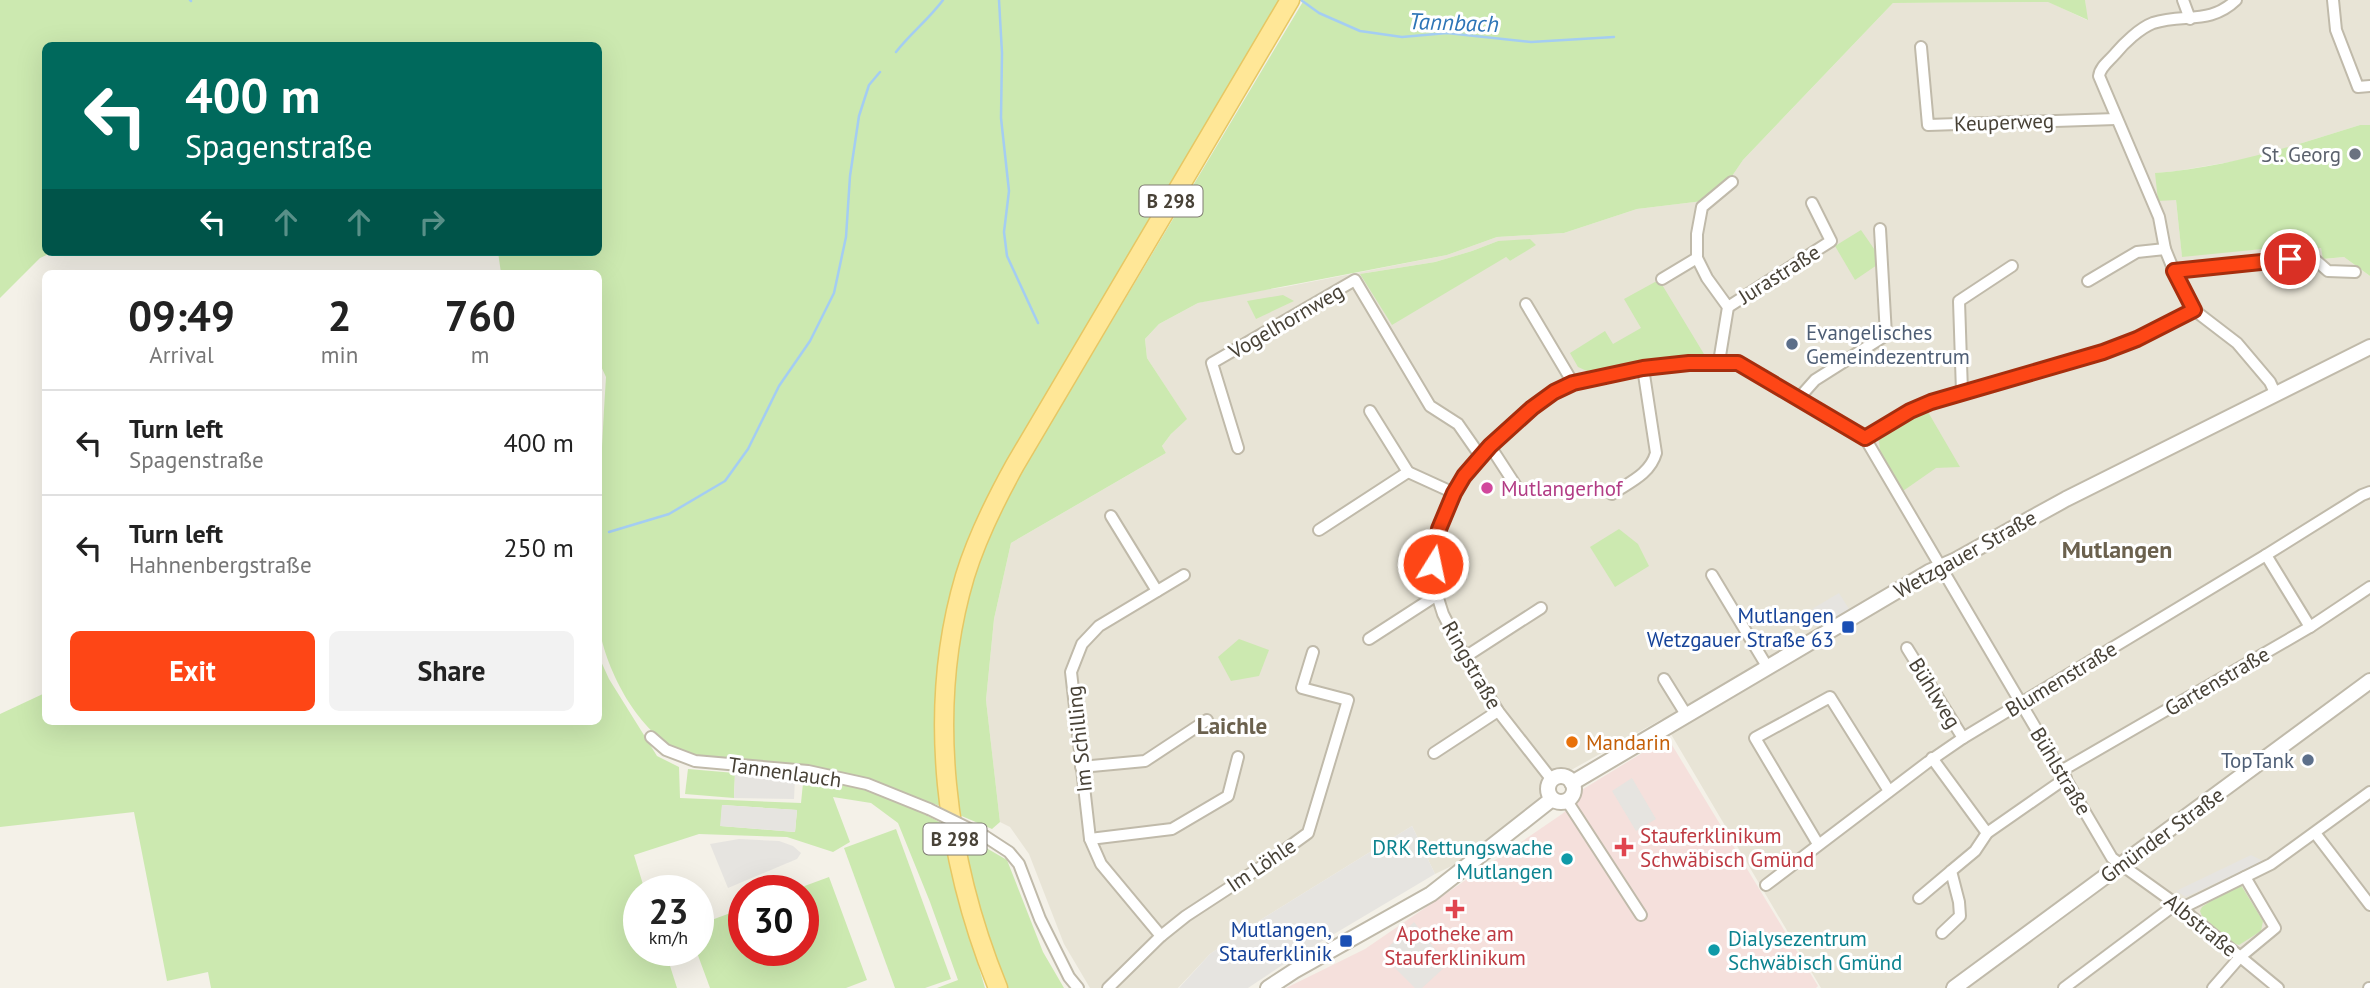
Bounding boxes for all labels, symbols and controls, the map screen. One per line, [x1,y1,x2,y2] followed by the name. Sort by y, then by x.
[1409,6,1499,38] water label: Tannbach
[185,63,320,127] text: 400 m
[70,70,161,161] icon: left
[1954,107,2054,137] street label: Keuperweg
[185,125,372,167] text: Spagenstraße
[2261,141,2341,168] place label: St. Georg
[2347,146,2363,162] marker: St. Georg
[1140,186,1202,216] road number: B 298
[194,203,232,241] icon: left
[267,203,305,241] icon: ahead
[340,203,378,241] icon: ahead
[413,203,451,241] icon: right
[2260,229,2320,289] pin
[1732,238,1825,310] street label: Jurastraße
[2271,240,2309,278] icon: arrive
[1223,277,1348,365] street label: Vogelhornweg
[128,288,235,343] text: 09:49
[328,288,351,343] text: 2
[444,288,516,343] text: 760
[1806,319,1970,370] place label: Evangelisches Gemeindezentrum
[1784,336,1800,352] marker: Evangelisches Gemeindezentrum
[149,340,214,369] text: Arrival
[321,340,358,369] text: min
[471,340,489,369] text: m
[129,412,223,445] text: Turn left
[70,424,108,462] icon: left
[503,426,574,459] text: 400 m
[129,445,264,474] text: Spagenstraße
[1501,475,1624,502] place label: Mutlangerhof
[1479,480,1495,496] marker: Mutlangerhof
[1889,504,2041,604] street label: Wetzgauer Straße
[129,517,223,550] text: Turn left
[1396,527,1470,601] position arrow
[70,529,108,567] icon: left
[503,531,574,564] text: 250 m
[2062,534,2172,565] district label: Mutlangen
[129,550,312,579] text: Hahnenbergstraße
[1647,602,1834,653] place label: Mutlangen Wetzgauer Straße 63
[1436,616,1508,714] street label: Ringstraße
[1840,619,1856,635] marker: Mutlangen Wetzgauer Straße 63
[70,631,315,711] button: Exit
[329,631,574,711] button: Share
[2000,635,2122,723] street label: Blumenstraße
[2160,640,2274,722] street label: Gartenstraße
[1903,653,1967,733] street label: Bühlweg
[1060,684,1098,794] street label: Im Schilling
[1197,711,1267,740] district label: Laichle
[2024,722,2098,820] street label: Bühlstraße
[1586,729,1670,756] place label: Mandarin
[1564,734,1580,750] marker: Mandarin
[2221,747,2294,774] place label: TopTank
[727,751,843,793] street label: Tannenlauch
[2300,752,2316,768] marker: TopTank
[2095,781,2229,889] street label: Gmünder Straße
[1640,822,1814,873] place label: Stauferklinikum Schwäbisch Gmünd
[923,824,986,854] road number: B 298
[1221,832,1301,898] street label: Im Löhle
[1372,834,1553,885] place label: DRK Rettungswache Mutlangen
[1614,837,1634,857] marker: Stauferklinikum Schwäbisch Gmünd
[1559,851,1575,867] marker: DRK Rettungswache Mutlangen
[728,875,819,966] speed limit sign: 30
[2159,887,2243,963] street label: Albstraße
[649,888,688,934] text: 23
[1447,901,1463,917] marker: Apotheke am Stauferklinikum
[1219,916,1332,967] place label: Mutlangen, Stauferklinik
[1384,920,1526,971] place label: Apotheke am Stauferklinikum
[1728,925,1902,976] place label: Dialysezentrum Schwäbisch Gmünd
[649,926,688,949] text: km/h
[1338,933,1354,949] marker: Mutlangen, Stauferklinik
[1706,942,1722,958] marker: Dialysezentrum Schwäbisch Gmünd

